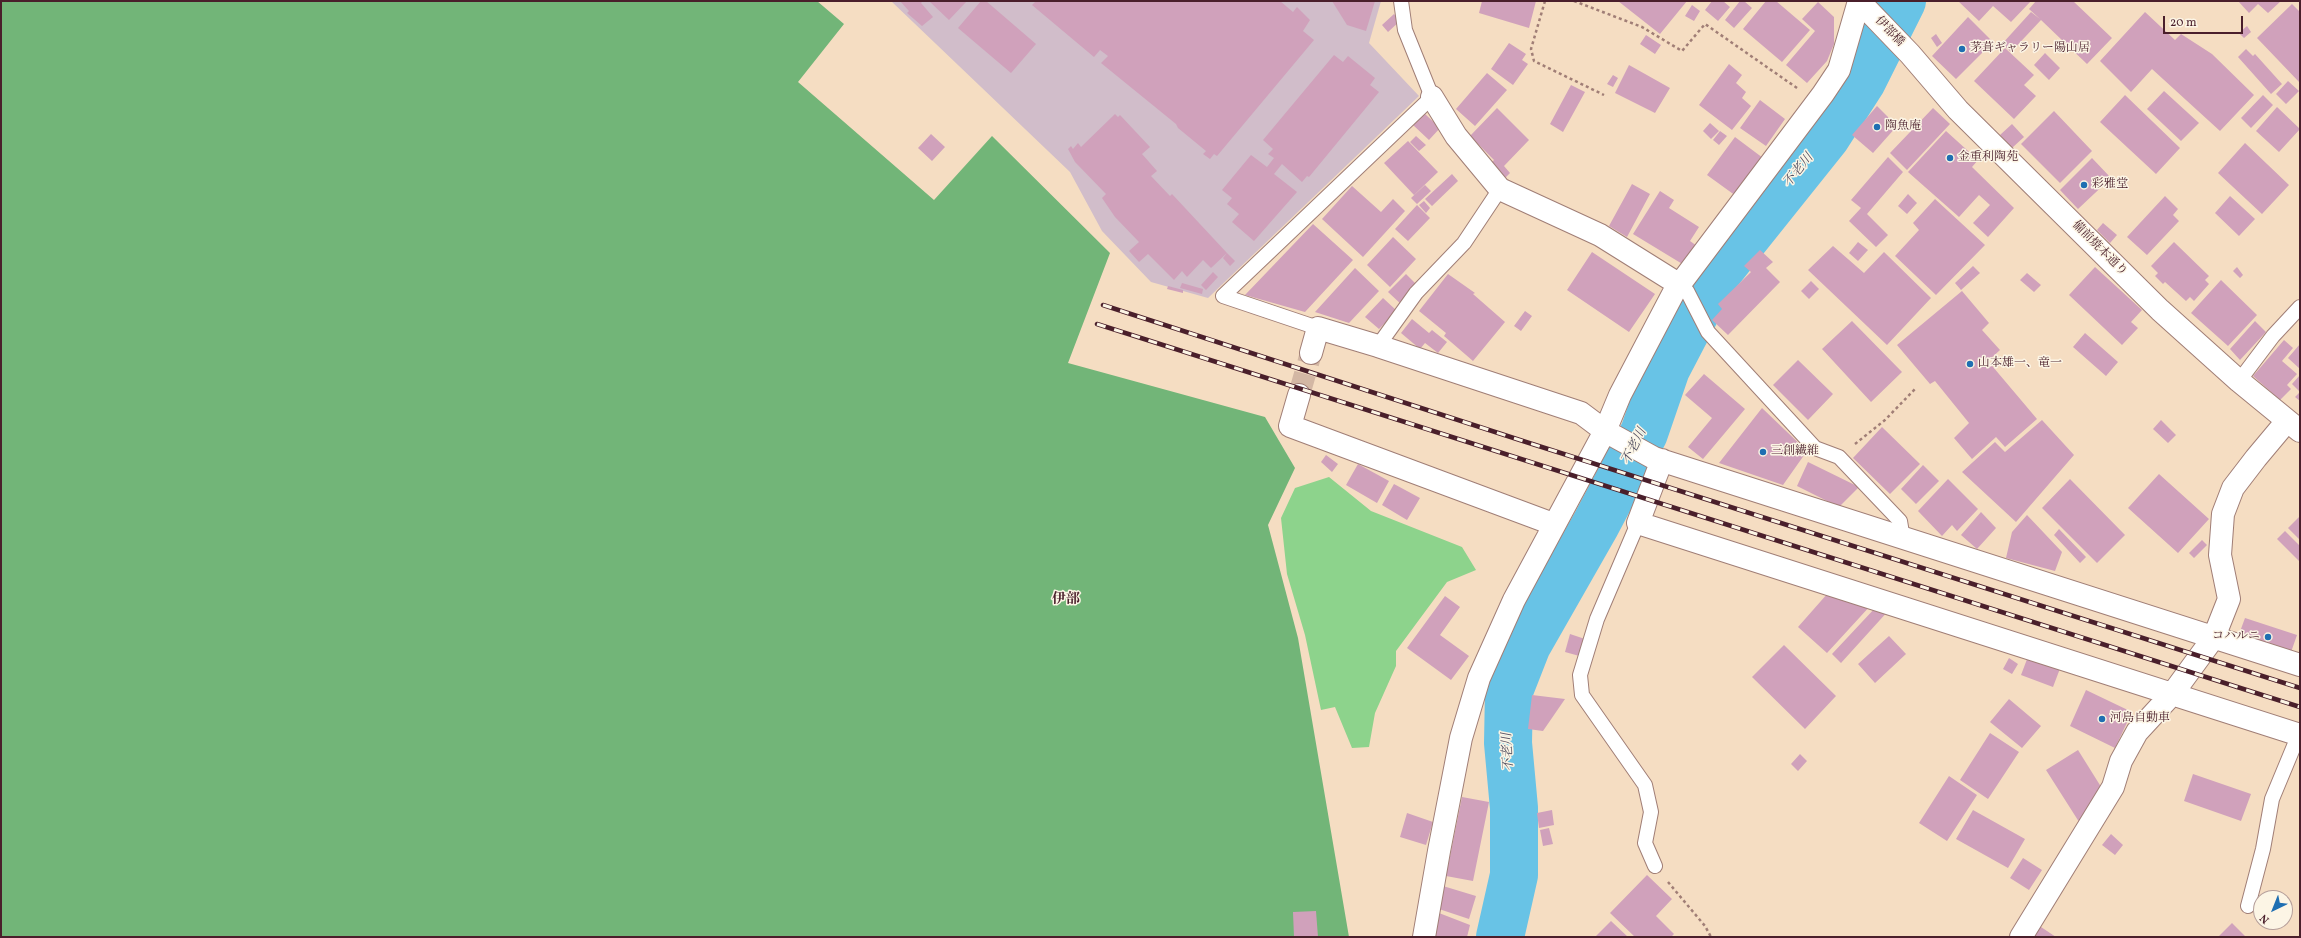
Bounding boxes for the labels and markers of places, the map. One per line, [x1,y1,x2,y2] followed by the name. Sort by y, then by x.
[1970,42,2090,56] place label: 茅葺ギャラリー陽山居
[1957,44,1967,54] marker: 茅葺ギャラリー陽山居
[1885,120,1921,134] place label: 陶魚庵
[1872,122,1882,132] marker: 陶魚庵
[1958,151,2018,165] place label: 金重利陶苑
[1945,153,1955,163] marker: 金重利陶苑
[2092,178,2128,192] place label: 彩雅堂
[2079,180,2089,190] marker: 彩雅堂
[1978,357,2062,371] place label: 山本雄一、竜一
[1965,359,1975,369] marker: 山本雄一、竜一
[1771,445,1819,459] place label: 三創繊維
[1758,447,1768,457] marker: 三創繊維
[2212,630,2260,644] place label: コハルニ
[2263,632,2273,642] marker: コハルニ
[2110,712,2170,726] place label: 河島自動車
[2097,714,2107,724] marker: 河島自動車

